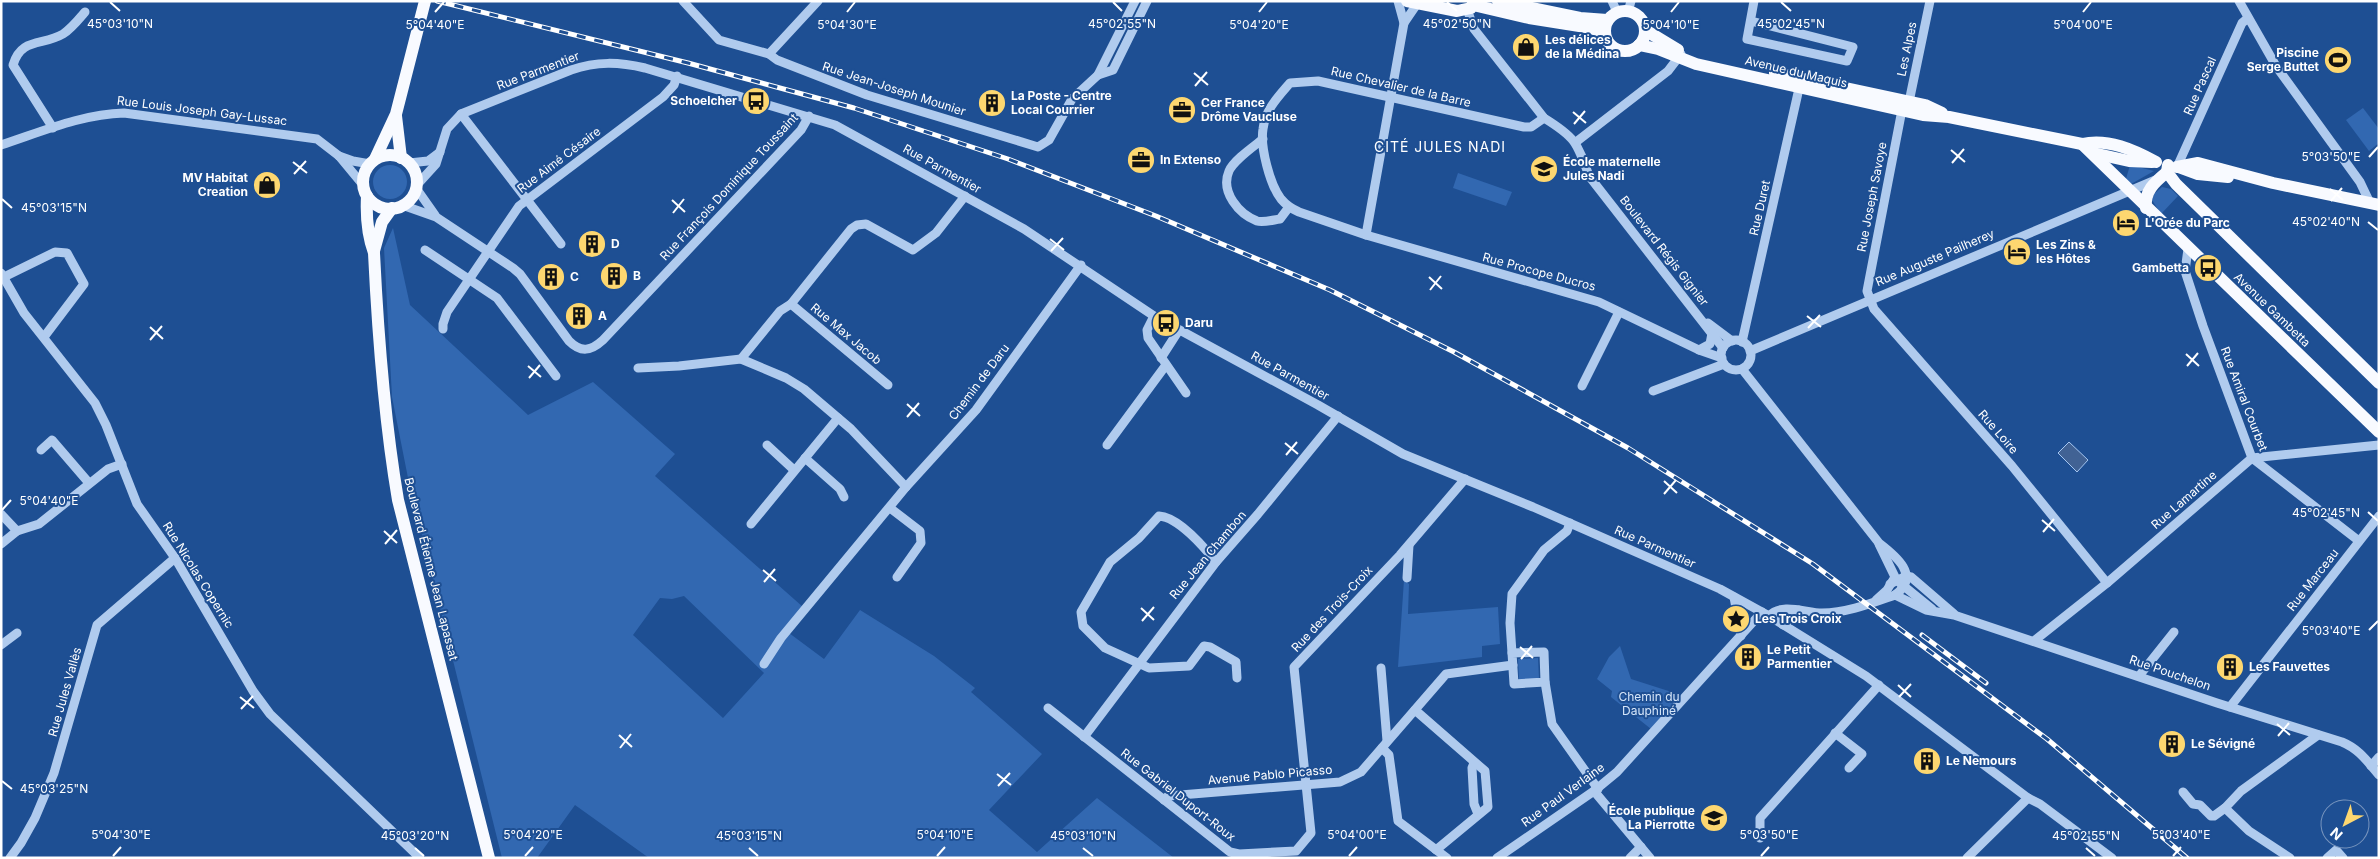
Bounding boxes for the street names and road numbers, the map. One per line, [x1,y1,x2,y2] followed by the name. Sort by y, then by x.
[1893,20,1920,78] street label: Les Alpes
[494,48,582,93] street label: Rue Parmentier
[1743,52,1849,91] street label: Avenue du Maquis
[2180,54,2219,117] street label: Rue Pascal
[821,58,968,119] street label: Rue Jean-Joseph Mounier
[1330,63,1473,110] street label: Rue Chevalier de la Barre
[116,93,288,128] street label: Rue Louis Joseph Gay-Lussac
[656,110,801,263] street label: Rue François Dominique Toussaint
[514,123,603,196] street label: Rue Aimé Césaire
[900,141,984,197] street label: Rue Parmentier
[1853,141,1890,253] street label: Rue Joseph Savoye
[1746,179,1773,237] street label: Rue Duret
[1617,193,1712,309] street label: Boulevard Régis Gignier
[1873,226,1997,289] street label: Rue Auguste Pailherey
[1481,249,1597,294] street label: Rue Procope Ducros
[2231,269,2314,350] street label: Avenue Gambetta
[808,300,885,368] street label: Rue Max Jacob
[945,341,1012,423] street label: Chemin de Daru
[2218,345,2271,453] street label: Rue Amiral Courbet
[1248,348,1332,404] street label: Rue Parmentier
[1975,407,2022,457] street label: Rue Loire
[2148,467,2219,532] street label: Rue Lamartine
[401,476,462,662] street label: Boulevard Étienne Jean Lapassat
[1166,507,1249,602] street label: Rue Jean Chambon
[160,519,237,631] street label: Rue Nicolas Copernic
[1612,522,1699,571] street label: Rue Parmentier
[2284,546,2342,614] street label: Rue Marceau
[1288,562,1376,655] street label: Rue des Trois-Croix
[45,645,84,738] street label: Rue Jules Vallès
[2127,652,2213,693] street label: Rue Pouchelon
[1118,745,1239,844] street label: Rue Gabriel Duport-Roux
[1518,759,1607,830] street label: Rue Paul Verlaine
[1207,762,1333,787] street label: Avenue Pablo Picasso

